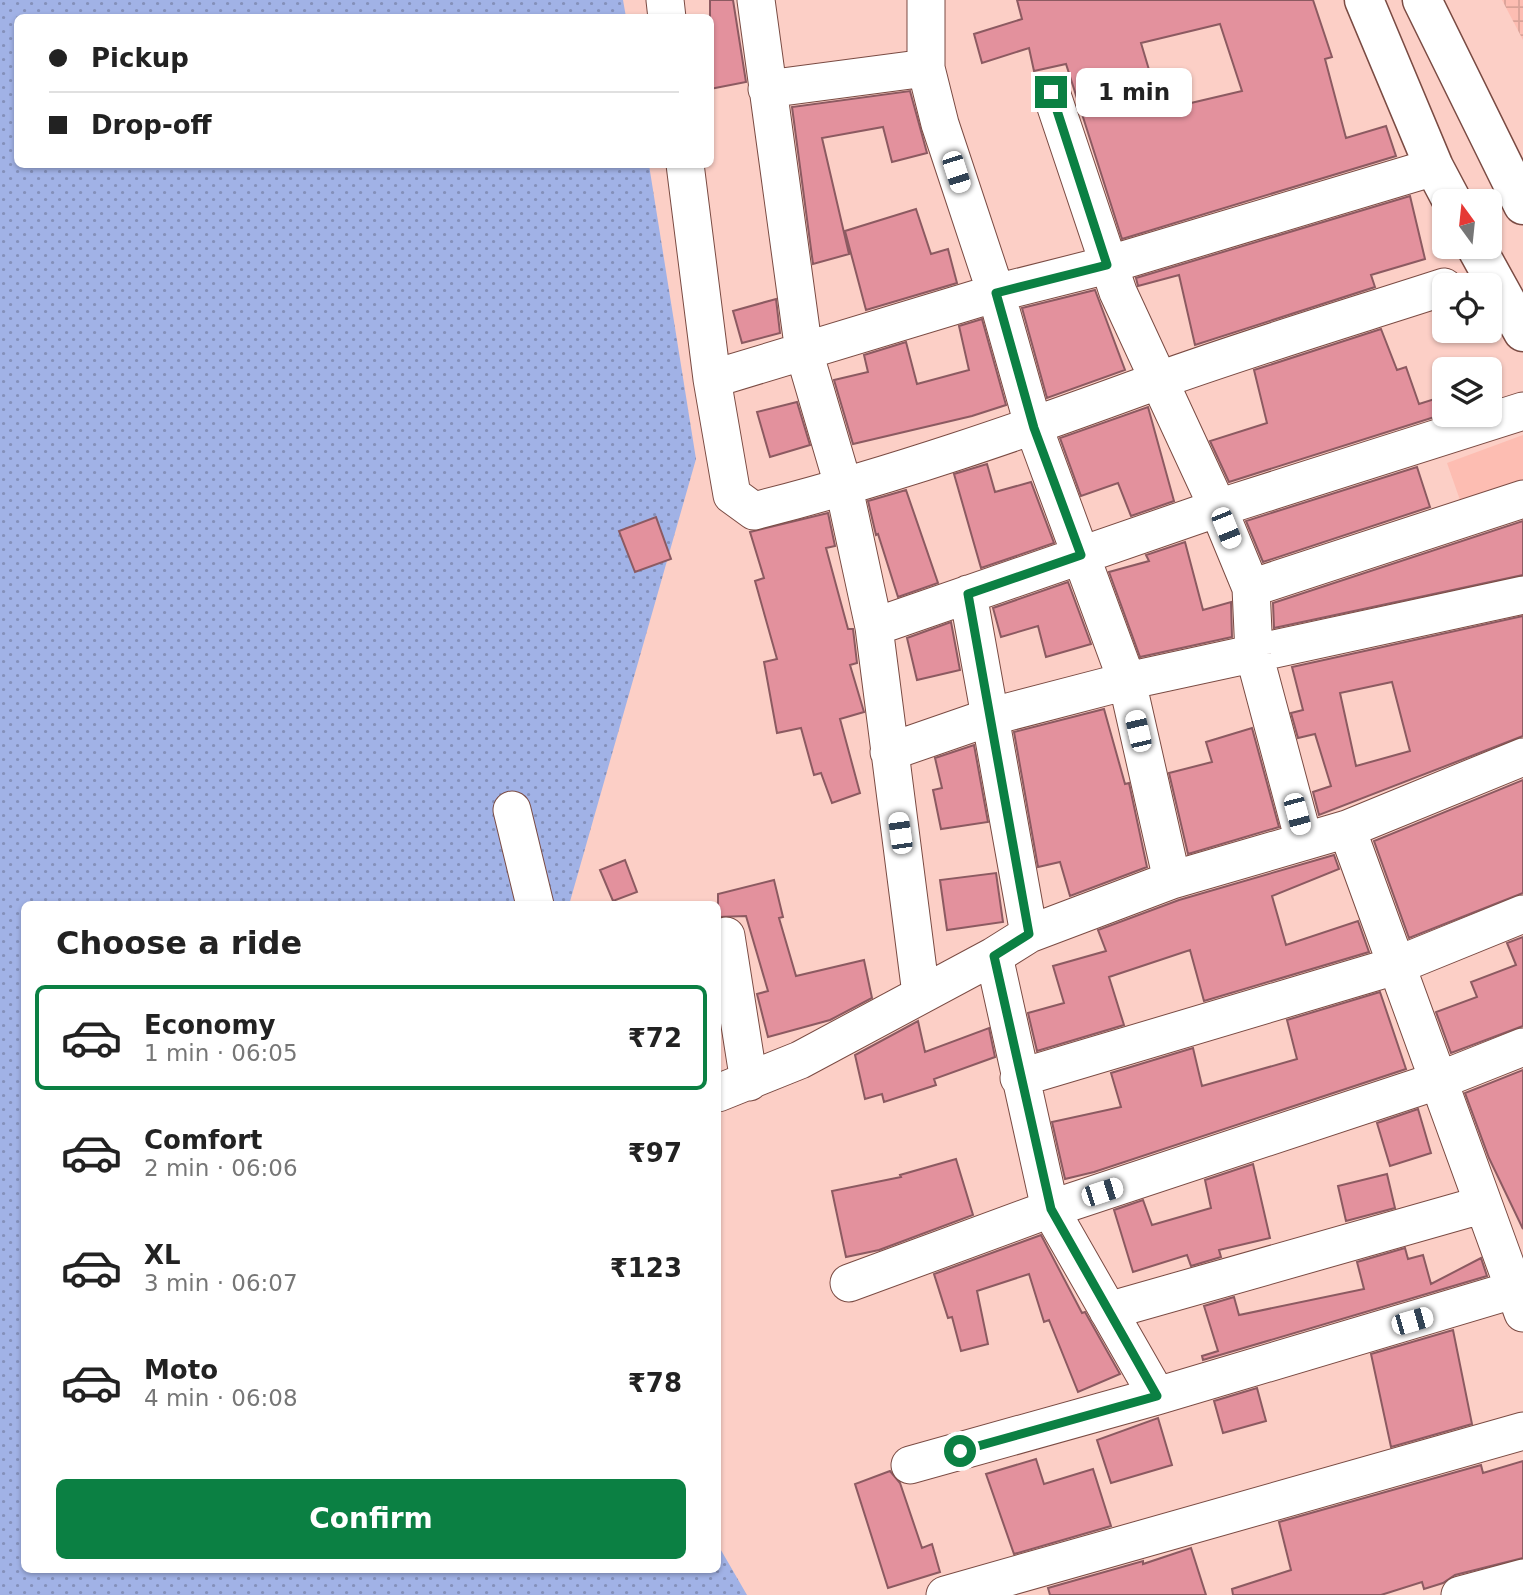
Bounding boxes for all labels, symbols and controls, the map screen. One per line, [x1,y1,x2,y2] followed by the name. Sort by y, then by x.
[91,43,189,73] text: Pickup
[1076,68,1191,116] callout: 1 min
[1035,76,1067,108] route end
[1098,79,1170,105] text: 1 min
[91,110,212,140] text: Drop-off
[940,149,973,195] car
[1432,189,1502,259] north arrow
[1432,189,1502,427] map controls
[1432,273,1502,343] button: locate
[1432,357,1502,427] button: layers
[1209,505,1244,551] car
[1124,708,1153,754] car
[1282,791,1313,837] car
[887,811,914,855] car
[56,924,302,962] text: Choose a ride
[60,1006,123,1069] icon: car
[144,1010,275,1040] text: Economy
[628,1023,682,1053] text: ₹72
[144,1040,298,1066] text: 1 min · 06:05
[60,1121,123,1184] icon: car
[144,1125,262,1155] text: Comfort
[628,1138,682,1168] text: ₹97
[144,1155,298,1181] text: 2 min · 06:06
[1079,1176,1126,1208] car
[60,1236,123,1299] icon: car
[144,1240,181,1270] text: XL
[610,1253,682,1283] text: ₹123
[144,1270,298,1296] text: 3 min · 06:07
[1389,1305,1436,1337] car
[60,1351,123,1414] icon: car
[144,1355,218,1385] text: Moto
[628,1368,682,1398] text: ₹78
[144,1385,298,1411] text: 4 min · 06:08
[944,1435,976,1467] route start
[56,1479,686,1559] button: Confirm

